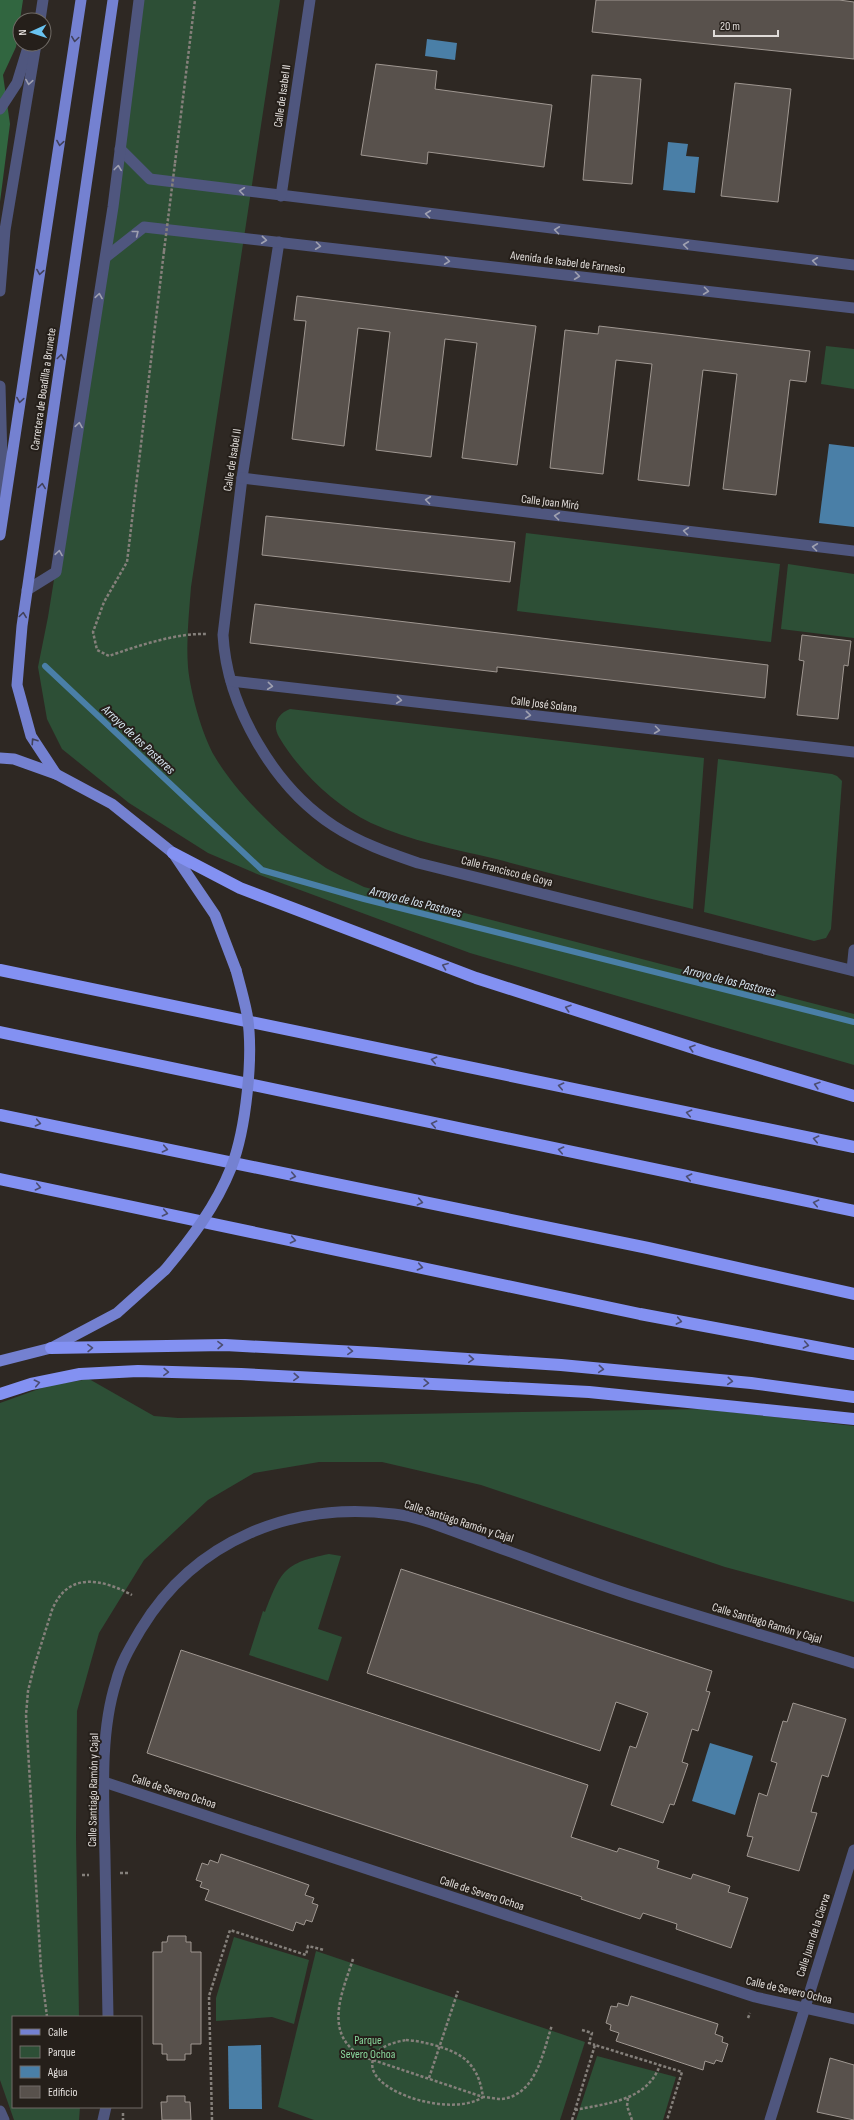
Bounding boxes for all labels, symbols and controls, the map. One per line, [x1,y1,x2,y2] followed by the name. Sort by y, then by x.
[12,12,52,52] north arrow
[714,12,778,38] scale bar
[720,19,740,34] text: 20 m
[16,29,29,36] text: N
[71,35,80,42] one-way arrow
[271,64,294,128] street label: Calle de Isabel II
[25,79,34,86] one-way arrow
[56,140,65,146] one-way arrow
[113,164,122,171] one-way arrow
[239,187,245,196] one-way arrow
[425,210,431,219] one-way arrow
[554,226,560,235] one-way arrow
[132,230,139,237] one-way arrow
[261,235,267,244] one-way arrow
[315,241,321,250] one-way arrow
[683,241,689,250] one-way arrow
[509,248,626,277] street label: Avenida de Isabel de Farnesio
[444,256,450,265] one-way arrow
[812,257,818,266] one-way arrow
[36,269,45,275] one-way arrow
[574,271,580,280] one-way arrow
[703,286,709,295] one-way arrow
[95,293,103,299] one-way arrow
[27,327,60,451] street label: Carretera de Boadilla a Brunete
[56,354,65,360] one-way arrow
[16,397,25,403] one-way arrow
[74,421,83,428] one-way arrow
[220,428,245,492] street label: Calle de Isabel II
[37,483,46,489] one-way arrow
[520,492,580,513] street label: Calle Joan Miró
[425,496,431,505] one-way arrow
[554,512,560,521] one-way arrow
[683,527,689,536] one-way arrow
[812,543,818,552] one-way arrow
[54,550,62,556] one-way arrow
[18,612,27,618] one-way arrow
[267,681,273,690] one-way arrow
[510,693,578,716] street label: Calle José Solana
[396,695,402,704] one-way arrow
[98,701,179,778] water label: Arroyo de los Pastores
[525,710,531,719] one-way arrow
[654,725,661,734] one-way arrow
[32,739,39,746] one-way arrow
[460,853,554,890] street label: Calle Francisco de Goya
[367,883,464,921] water label: Arroyo de los Pastores
[681,962,778,1000] water label: Arroyo de los Pastores
[442,963,449,971] one-way arrow
[565,1004,572,1013] one-way arrow
[689,1044,696,1053] one-way arrow
[431,1057,437,1065] one-way arrow
[813,1081,820,1090] one-way arrow
[558,1083,564,1091] one-way arrow
[685,1109,692,1117] one-way arrow
[35,1119,41,1127] one-way arrow
[431,1120,437,1128] one-way arrow
[813,1136,819,1144] one-way arrow
[162,1145,169,1153] one-way arrow
[558,1147,564,1155] one-way arrow
[290,1171,296,1179] one-way arrow
[685,1173,692,1182] one-way arrow
[35,1182,41,1190] one-way arrow
[417,1197,423,1205] one-way arrow
[813,1200,819,1208] one-way arrow
[162,1209,169,1217] one-way arrow
[289,1236,296,1244] one-way arrow
[417,1262,423,1271] one-way arrow
[676,1316,682,1325] one-way arrow
[803,1340,809,1349] one-way arrow
[217,1341,223,1349] one-way arrow
[87,1343,93,1352] one-way arrow
[347,1347,353,1356] one-way arrow
[468,1355,474,1364] one-way arrow
[598,1364,604,1373] one-way arrow
[163,1368,169,1376] one-way arrow
[293,1372,299,1381] one-way arrow
[727,1377,733,1386] one-way arrow
[34,1379,40,1387] one-way arrow
[423,1379,429,1387] one-way arrow
[402,1497,515,1546] street label: Calle Santiago Ramón y Cajal
[710,1600,824,1647] street label: Calle Santiago Ramón y Cajal
[85,1733,102,1847] street label: Calle Santiago Ramón y Cajal
[130,1771,218,1812] street label: Calle de Severo Ochoa
[438,1873,526,1914] street label: Calle de Severo Ochoa
[793,1891,834,1979] street label: Calle Juan de la Cierva
[744,1973,834,2008] street label: Calle de Severo Ochoa
[12,2016,142,2108] legend
[48,2025,68,2040] text: Calle
[341,2033,396,2062] park label: Parque Severo Ochoa
[48,2045,76,2060] text: Parque
[47,2065,68,2080] text: Agua
[48,2085,77,2100] text: Edificio

